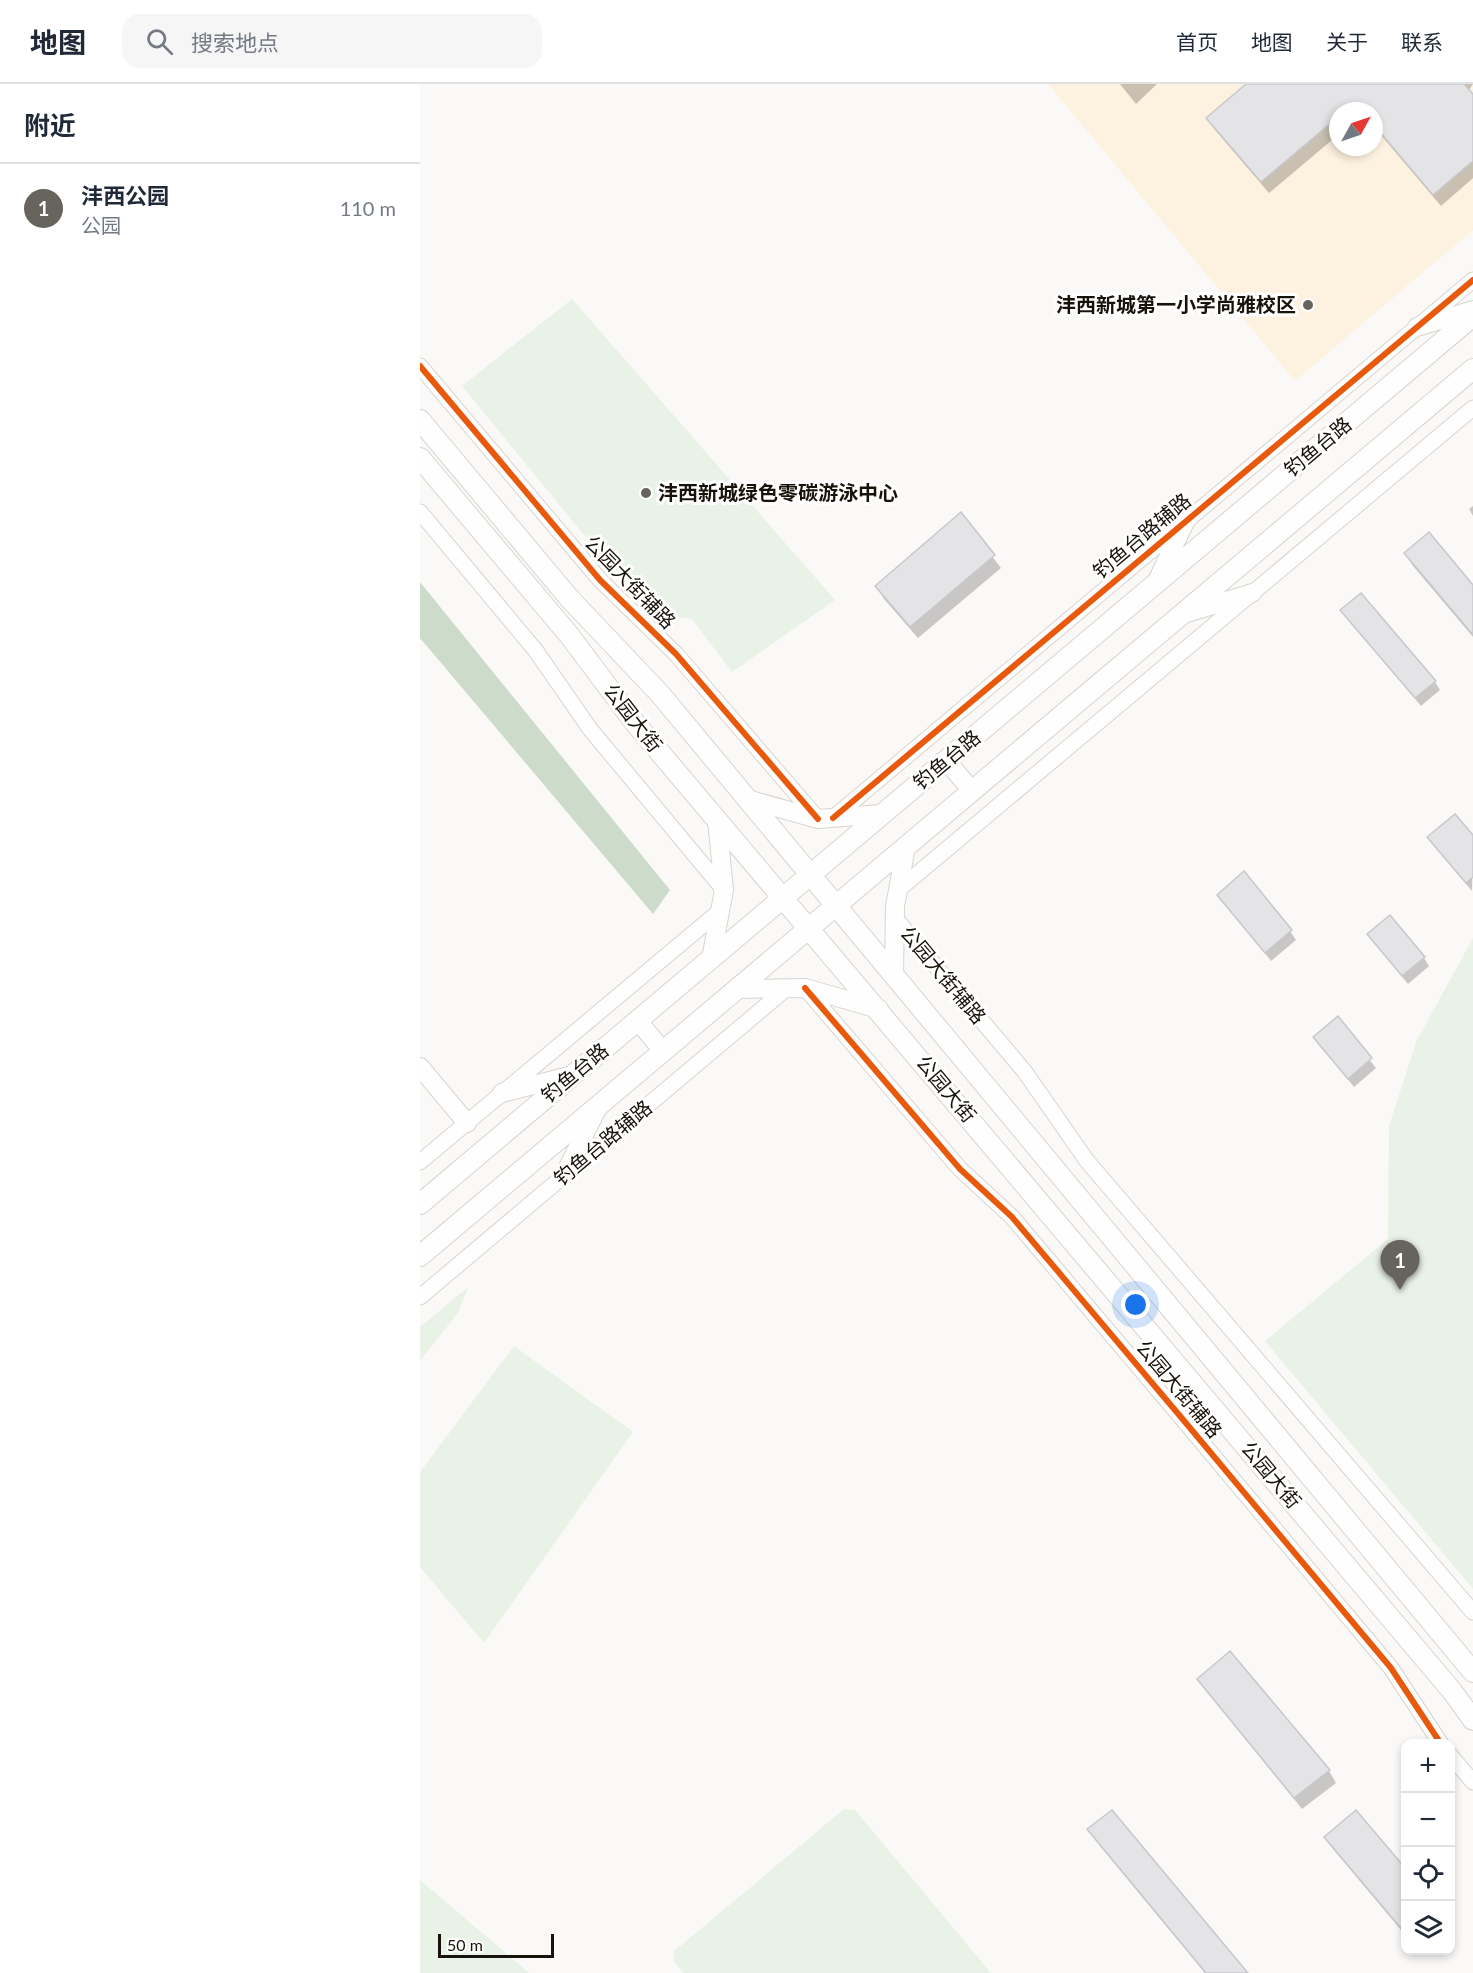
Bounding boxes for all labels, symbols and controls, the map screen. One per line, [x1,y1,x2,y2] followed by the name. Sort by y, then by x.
[122,14,542,68] search box
[30,25,86,59] text: 地图
[143,25,176,58] icon: search
[191,29,279,56] text: 搜索地点
[1176,29,1218,54] text: 首页
[1251,29,1293,54] text: 地图
[1326,29,1368,54] text: 关于
[1401,29,1443,54] text: 联系
[1329,102,1383,156] north arrow
[24,109,76,141] text: 附近
[81,182,169,209] text: 沣西公园
[38,196,49,220] text: 1
[340,196,396,220] text: 110 m
[81,213,121,237] text: 公园
[1056,292,1296,316] place label: 沣西新城第一小学尚雅校区
[1301,298,1315,312] marker: 沣西新城第一小学尚雅校区
[1279,411,1356,481] street label: 钓鱼台路
[658,480,898,504] place label: 沣西新城绿色零碳游泳中心
[639,486,653,500] marker: 沣西新城绿色零碳游泳中心
[1088,487,1195,583] street label: 钓鱼台路辅路
[580,530,681,633] street label: 公园大街辅路
[600,678,668,756] street label: 公园大街
[908,724,985,794] street label: 钓鱼台路
[896,921,992,1028] street label: 公园大街辅路
[536,1037,613,1107] street label: 钓鱼台路
[912,1050,982,1127] street label: 公园大街
[549,1094,656,1190] street label: 钓鱼台路辅路
[1380,1240,1420,1290] pin: 1
[1121,1290,1150,1319] your location
[1132,1335,1228,1442] street label: 公园大街辅路
[1237,1436,1307,1513] street label: 公园大街
[1401,1739,1455,1955] map controls
[1401,1739,1455,1793] button: +
[1401,1793,1455,1847] button: −
[1401,1847,1455,1901] button: locate
[1401,1901,1455,1955] button: layers
[438,1931,554,1958] scale bar
[447,1935,483,1954] text: 50 m

